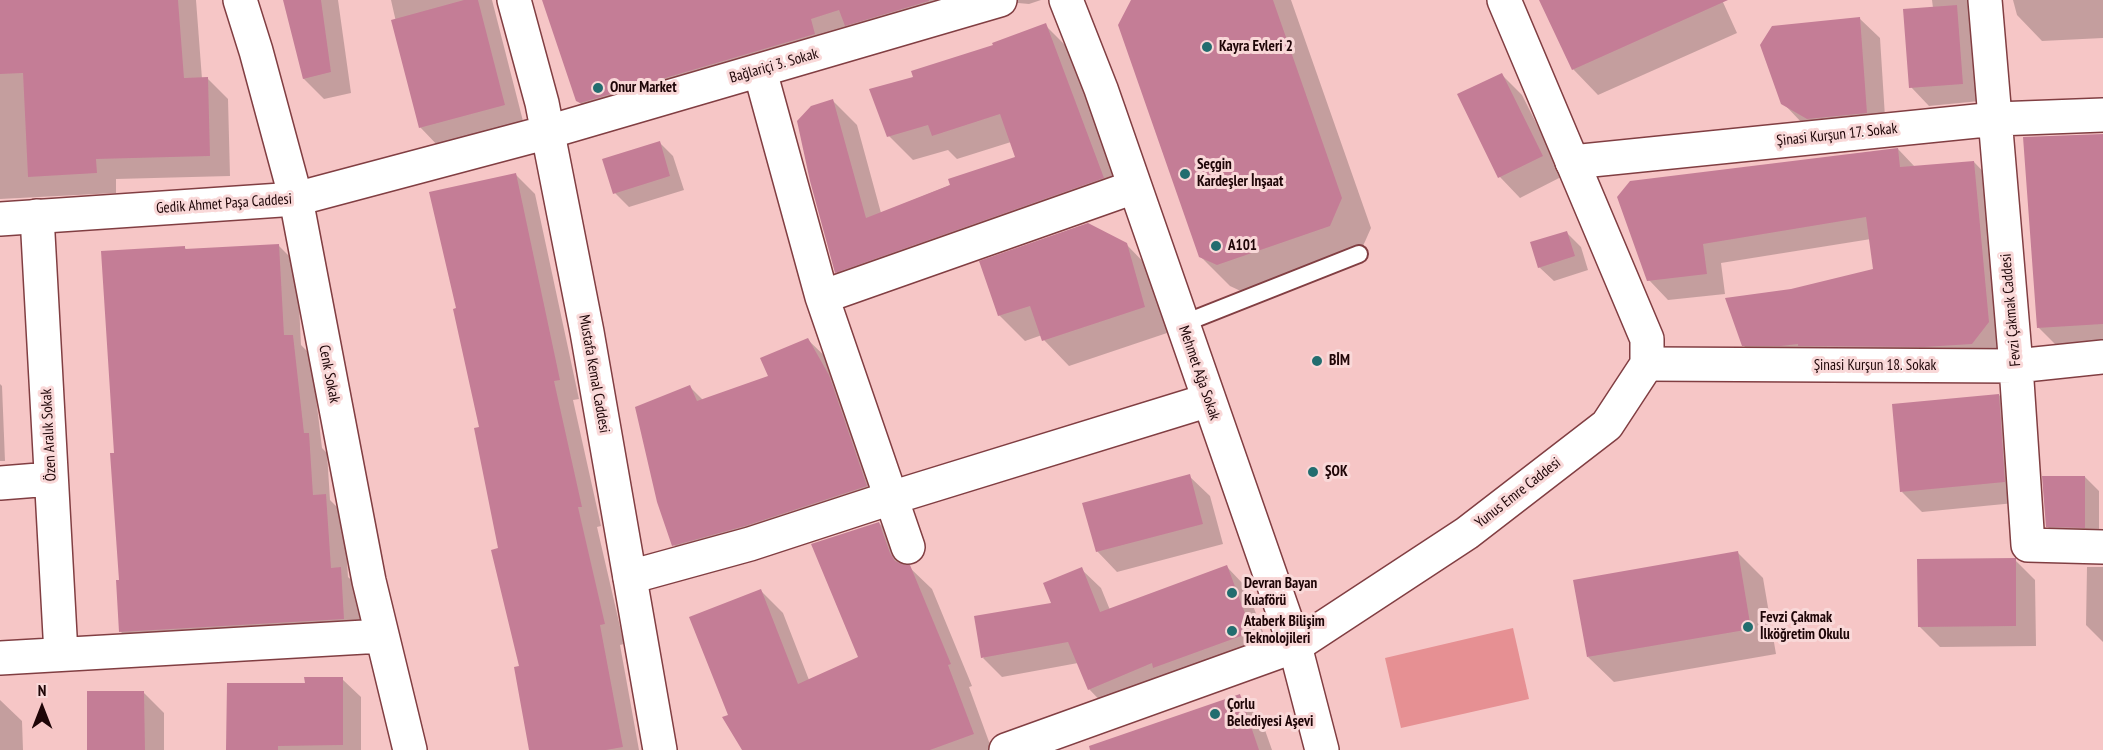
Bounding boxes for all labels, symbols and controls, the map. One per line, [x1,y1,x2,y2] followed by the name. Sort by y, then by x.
[1219,38,1293,56] place label: Kayra Evleri 2
[1200,40,1214,54] marker: Kayra Evleri 2
[728,45,820,87] street label: Bağlariçi 3. Sokak
[610,79,677,97] place label: Onur Market
[591,81,605,95] marker: Onur Market
[1776,120,1898,150] street label: Şinasi Kurşun 17. Sokak
[1197,156,1283,191] place label: Seçgin Kardeşler İnşaat
[1178,167,1192,181] marker: Seçgin Kardeşler İnşaat
[155,190,293,218] street label: Gedik Ahmet Paşa Caddesi
[1228,237,1257,255] place label: A101
[1209,239,1223,253] marker: A101
[1997,253,2025,367] street label: Fevzi Çakmak Caddesi
[575,313,613,435] street label: Mustafa Kemal Caddesi
[1174,323,1224,423] street label: Mehmet Ağa Sokak
[315,343,343,405] street label: Cenk Sokak
[1329,352,1350,370] place label: BİM
[1310,354,1324,368] marker: BİM
[1814,357,1936,375] street label: Şinasi Kurşun 18. Sokak
[38,388,60,482] street label: Özen Aralık Sokak
[1472,454,1564,532] street label: Yunus Emre Caddesi
[1325,463,1348,481] place label: ŞOK
[1306,465,1320,479] marker: ŞOK
[1244,575,1317,610] place label: Devran Bayan Kuaförü
[1225,586,1239,600] marker: Devran Bayan Kuaförü
[1760,609,1850,644] place label: Fevzi Çakmak İlköğretim Okulu
[1244,613,1325,648] place label: Ataberk Bilişim Teknolojileri
[1741,620,1755,634] marker: Fevzi Çakmak İlköğretim Okulu
[1225,624,1239,638] marker: Ataberk Bilişim Teknolojileri
[12,678,72,738] north arrow
[38,680,46,700] text: N
[1227,696,1313,731] place label: Çorlu Belediyesi Aşevi
[1208,707,1222,721] marker: Çorlu Belediyesi Aşevi

